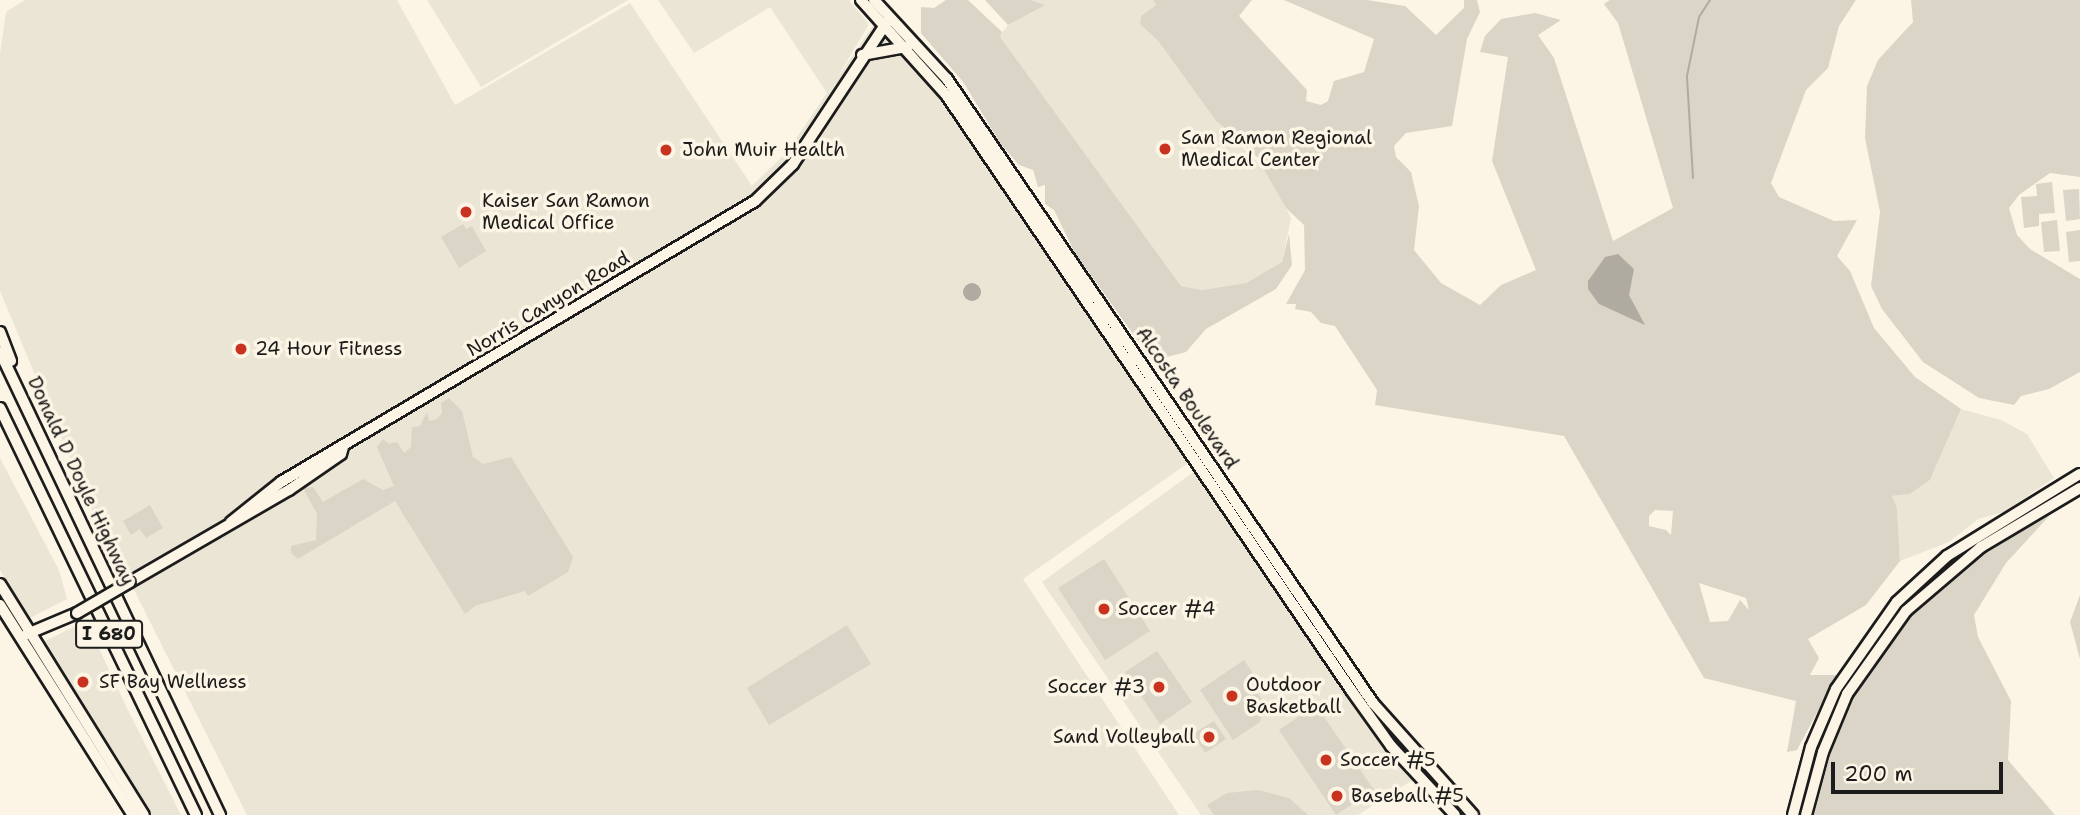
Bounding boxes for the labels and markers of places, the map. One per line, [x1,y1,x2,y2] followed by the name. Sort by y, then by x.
[1181,127,1372,171] place label: San Ramon Regional Medical Center
[682,139,845,161] place label: John Muir Health
[1155,139,1175,159] marker: San Ramon Regional Medical Center
[656,140,676,160] marker: John Muir Health
[482,190,650,234] place label: Kaiser San Ramon Medical Office
[456,202,476,222] marker: Kaiser San Ramon Medical Office
[255,338,402,360] place label: 24 Hour Fitness
[233,341,249,357] marker: 24 Hour Fitness
[1118,598,1215,620] place label: Soccer #4
[1096,601,1112,617] marker: Soccer #4
[99,671,247,693] place label: SF Bay Wellness
[73,672,93,692] marker: SF Bay Wellness
[1246,674,1341,718] place label: Outdoor Basketball
[1048,676,1145,698] place label: Soccer #3
[1151,679,1167,695] marker: Soccer #3
[1224,688,1240,704] marker: Outdoor Basketball
[1053,726,1195,748] place label: Sand Volleyball
[1201,729,1217,745] marker: Sand Volleyball
[1340,749,1436,771] place label: Soccer #5
[1318,752,1334,768] marker: Soccer #5
[1351,785,1464,807] place label: Baseball #5
[1329,788,1345,804] marker: Baseball #5

